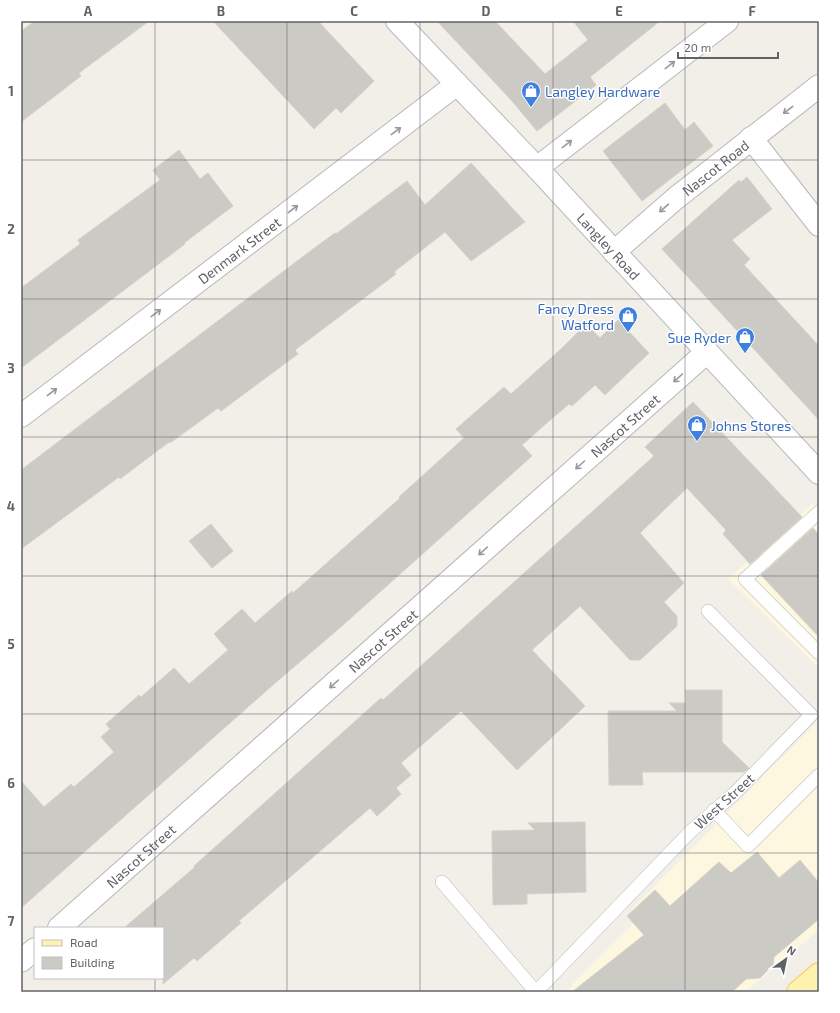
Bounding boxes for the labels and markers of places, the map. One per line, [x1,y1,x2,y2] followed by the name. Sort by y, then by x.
[520,80,542,108] shop icon: Langley Hardware
[545,83,660,100] place label: Langley Hardware
[537,300,614,333] place label: Fancy Dress Watford
[617,305,639,333] shop icon: Fancy Dress Watford
[734,326,756,354] shop icon: Sue Ryder
[667,329,731,346] place label: Sue Ryder
[686,414,708,442] shop icon: Johns Stores
[711,417,791,434] place label: Johns Stores

